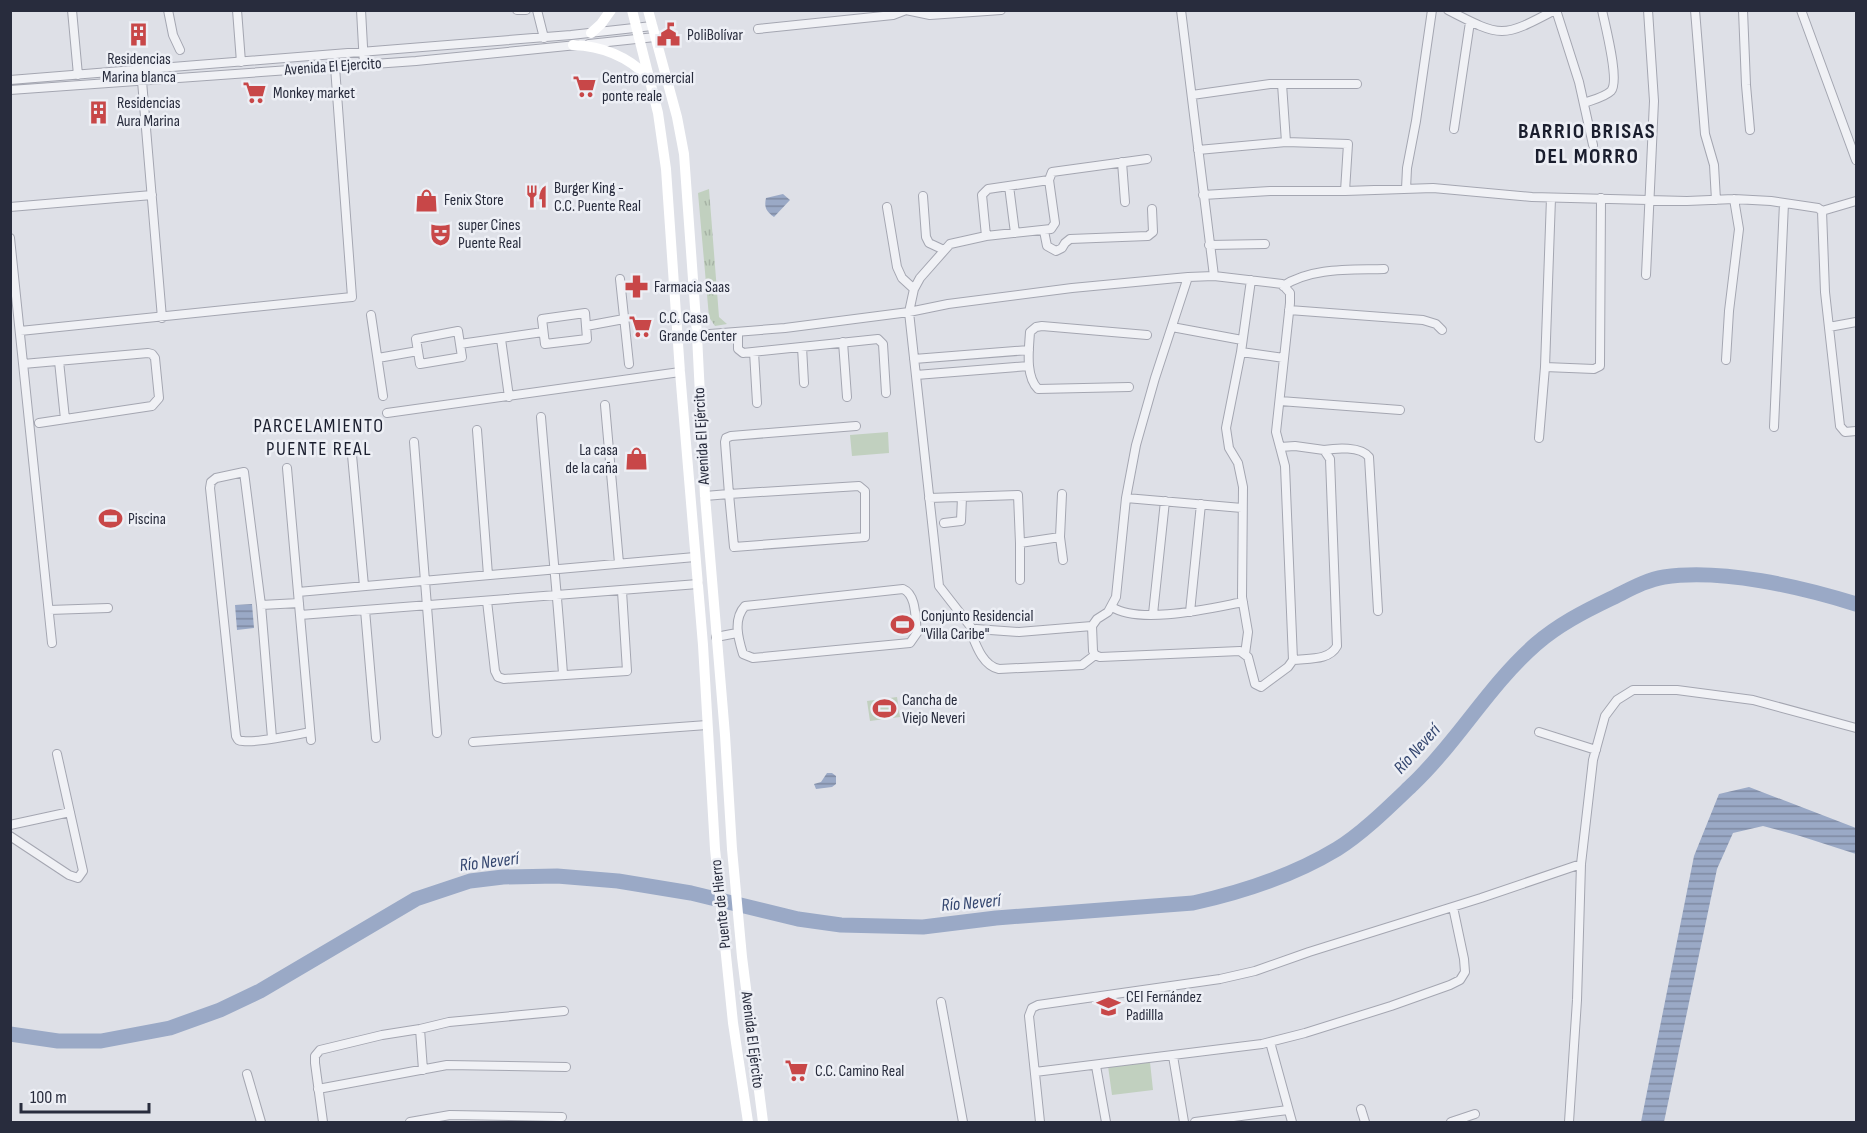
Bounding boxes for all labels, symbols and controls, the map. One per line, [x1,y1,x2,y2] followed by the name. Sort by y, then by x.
[126,21,152,47] building icon: Residencias Marina blanca
[656,22,682,48] public building icon: PoliBolívar
[687,26,744,45] place label: PoliBolívar
[102,50,176,87] place label: Residencias Marina blanca
[283,54,382,80] street label: Avenida El Ejercito
[602,69,694,106] place label: Centro comercial ponte reale
[571,74,597,100] supermarket icon: Centro comercial ponte reale
[242,80,268,106] supermarket icon: Monkey market
[273,84,355,103] place label: Monkey market
[116,94,181,131] place label: Residencias Aura Marina
[86,99,112,125] building icon: Residencias Aura Marina
[1518,118,1656,170] district label: BARRIO BRISAS DEL MORRO
[554,179,641,216] place label: Burger King - C.C. Puente Real
[523,184,549,210] restaurant icon: Burger King - C.C. Puente Real
[413,187,439,213] shop icon: Fenix Store
[444,191,504,210] place label: Fenix Store
[458,216,521,253] place label: super Cines Puente Real
[427,221,453,247] theatre icon: super Cines Puente Real
[623,274,649,300] pharmacy icon: Farmacia Saas
[654,278,730,297] place label: Farmacia Saas
[659,309,737,346] place label: C.C. Casa Grande Center
[628,314,654,340] supermarket icon: C.C. Casa Grande Center
[690,387,714,486] street label: Avenida El Ejército
[253,414,385,461] district label: PARCELAMIENTO PUENTE REAL
[565,441,618,478] place label: La casa de la caña
[623,446,649,472] shop icon: La casa de la caña
[97,506,123,532] sports icon: Piscina
[128,510,166,529] place label: Piscina
[921,607,1033,644] place label: Conjunto Residencial "Villa Caribe"
[890,612,916,638] sports icon: Conjunto Residencial "Villa Caribe"
[902,691,965,728] place label: Cancha de Viejo Neveri
[871,696,897,722] sports icon: Cancha de Viejo Neveri
[1389,719,1446,778] water label: Río Neverí
[458,848,521,876] water label: Río Neverí
[707,859,735,949] street label: Puente de Hierro
[940,890,1003,916] water label: Río Neverí
[1126,988,1202,1025] place label: CEI Fernández Padillla
[737,989,767,1090] street label: Avenida El Ejército
[1095,993,1121,1019] school or university icon: CEI Fernández Padillla
[784,1058,810,1084] supermarket icon: C.C. Camino Real
[815,1062,904,1081] place label: C.C. Camino Real
[21,1076,148,1114] scale bar
[30,1087,67,1108] text: 100 m

